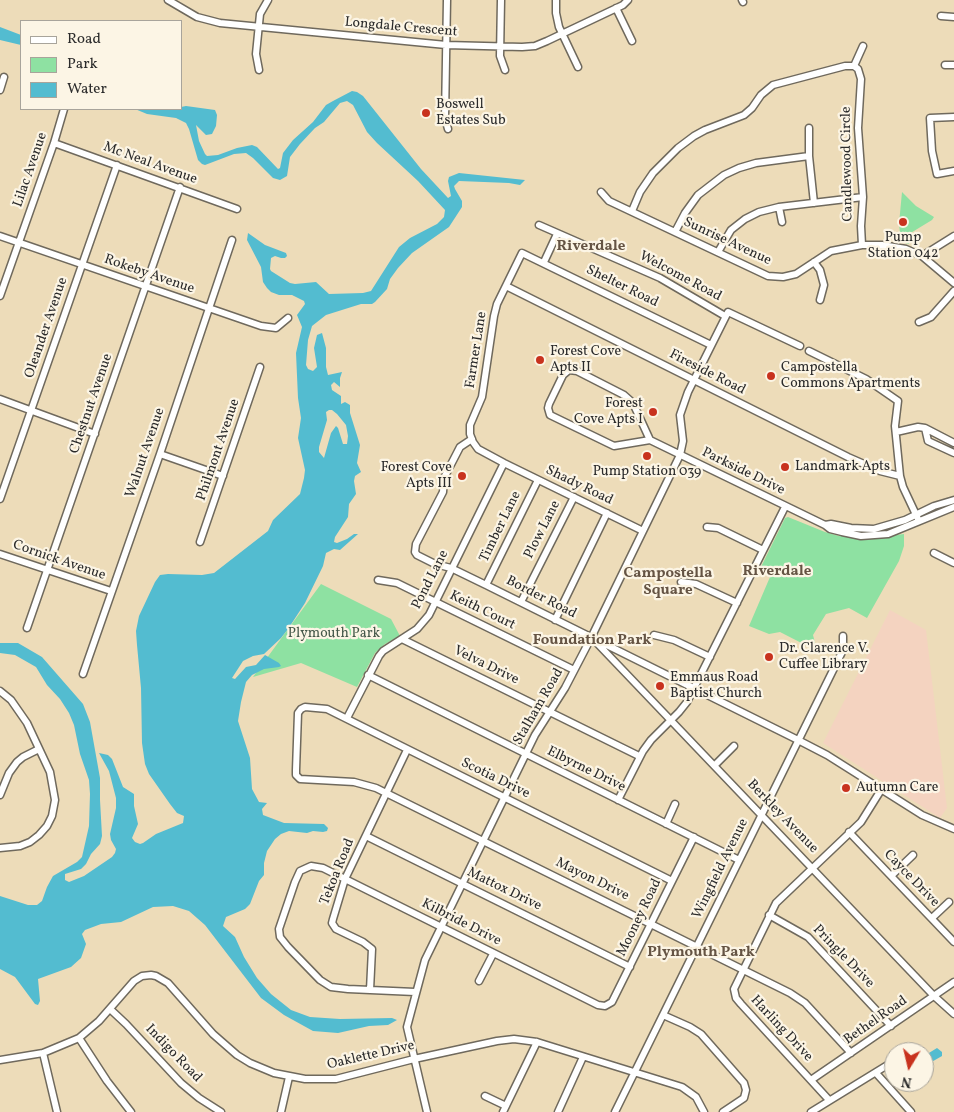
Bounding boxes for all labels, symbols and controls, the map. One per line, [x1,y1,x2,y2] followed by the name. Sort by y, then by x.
[344,15,458,41] street label: Longdale Crescent
[20,20,182,110] legend
[67,29,101,50] text: Road
[67,54,98,75] text: Park
[67,79,107,100] text: Water
[436,97,506,130] place label: Boswell Estates Sub
[839,106,857,222] street label: Candlewood Circle
[420,107,432,119] marker: Boswell Estates Sub
[10,130,52,210] street label: Lilac Avenue
[101,139,199,189] street label: Mc Neal Avenue
[680,214,774,270] street label: Sunrise Avenue
[897,216,909,228] marker: Pump Station 042
[867,230,939,262] place label: Pump Station 042
[557,238,625,256] district label: Riverdale
[636,248,724,306] street label: Welcome Road
[102,252,196,298] street label: Rokeby Avenue
[583,262,661,312] street label: Shelter Road
[22,275,72,381] street label: Oleander Avenue
[463,310,491,390] street label: Farmer Lane
[550,344,621,377] place label: Forest Cove Apts II
[666,347,748,399] street label: Fireside Road
[67,352,117,456] street label: Chestnut Avenue
[534,354,546,366] marker: Forest Cove Apts II
[781,360,920,392] place label: Campostella Commons Apartments
[765,370,777,382] marker: Campostella Commons Apartments
[574,396,643,428] place label: Forest Cove Apts I
[194,397,244,503] street label: Philmont Avenue
[123,406,169,500] street label: Walnut Avenue
[647,406,659,418] marker: Forest Cove Apts I
[699,445,787,499] street label: Parkside Drive
[641,450,653,462] marker: Pump Station 039
[795,459,890,475] place label: Landmark Apts
[381,460,452,492] place label: Forest Cove Apts III
[779,461,791,473] marker: Landmark Apts
[543,462,615,510] street label: Shady Road
[593,464,701,480] place label: Pump Station 039
[456,470,468,482] marker: Forest Cove Apts III
[477,489,525,565] street label: Timber Lane
[521,498,565,562] street label: Plow Lane
[10,537,108,585] street label: Cornick Avenue
[409,548,453,612] street label: Pond Lane
[743,563,811,581] district label: Riverdale
[624,565,712,600] district label: Campostella Square
[503,573,579,623] street label: Border Road
[446,588,518,634] street label: Keith Court
[288,626,380,642] park label: Plymouth Park
[533,632,651,650] district label: Foundation Park
[779,641,869,674] place label: Dr. Clarence V. Cuffee Library
[451,643,521,689] street label: Velva Drive
[763,651,775,663] marker: Dr. Clarence V. Cuffee Library
[510,666,568,748] street label: Stalham Road
[670,670,762,702] place label: Emmaus Road Baptist Church
[654,680,666,692] marker: Emmaus Road Baptist Church
[544,744,628,796] street label: Elbyrne Drive
[458,755,532,803] street label: Scotia Drive
[743,777,821,857] street label: Berkley Avenue
[856,780,938,796] place label: Autumn Care
[840,782,852,794] marker: Autumn Care
[689,816,753,922] street label: Wingfield Avenue
[317,836,359,908] street label: Tekoa Road
[880,847,942,911] street label: Cayce Drive
[552,855,632,905] street label: Mayon Drive
[464,865,544,915] street label: Mattox Drive
[614,876,666,960] street label: Mooney Road
[418,896,504,950] street label: Kilbride Drive
[809,922,877,992] street label: Pringle Drive
[647,944,755,962] district label: Plymouth Park
[746,992,816,1066] street label: Harling Drive
[841,993,911,1049] street label: Bethel Road
[141,1021,205,1087] street label: Indigo Road
[326,1038,416,1074] street label: Oaklette Drive
[884,1042,934,1092] north arrow
[900,1071,913,1092] text: N

